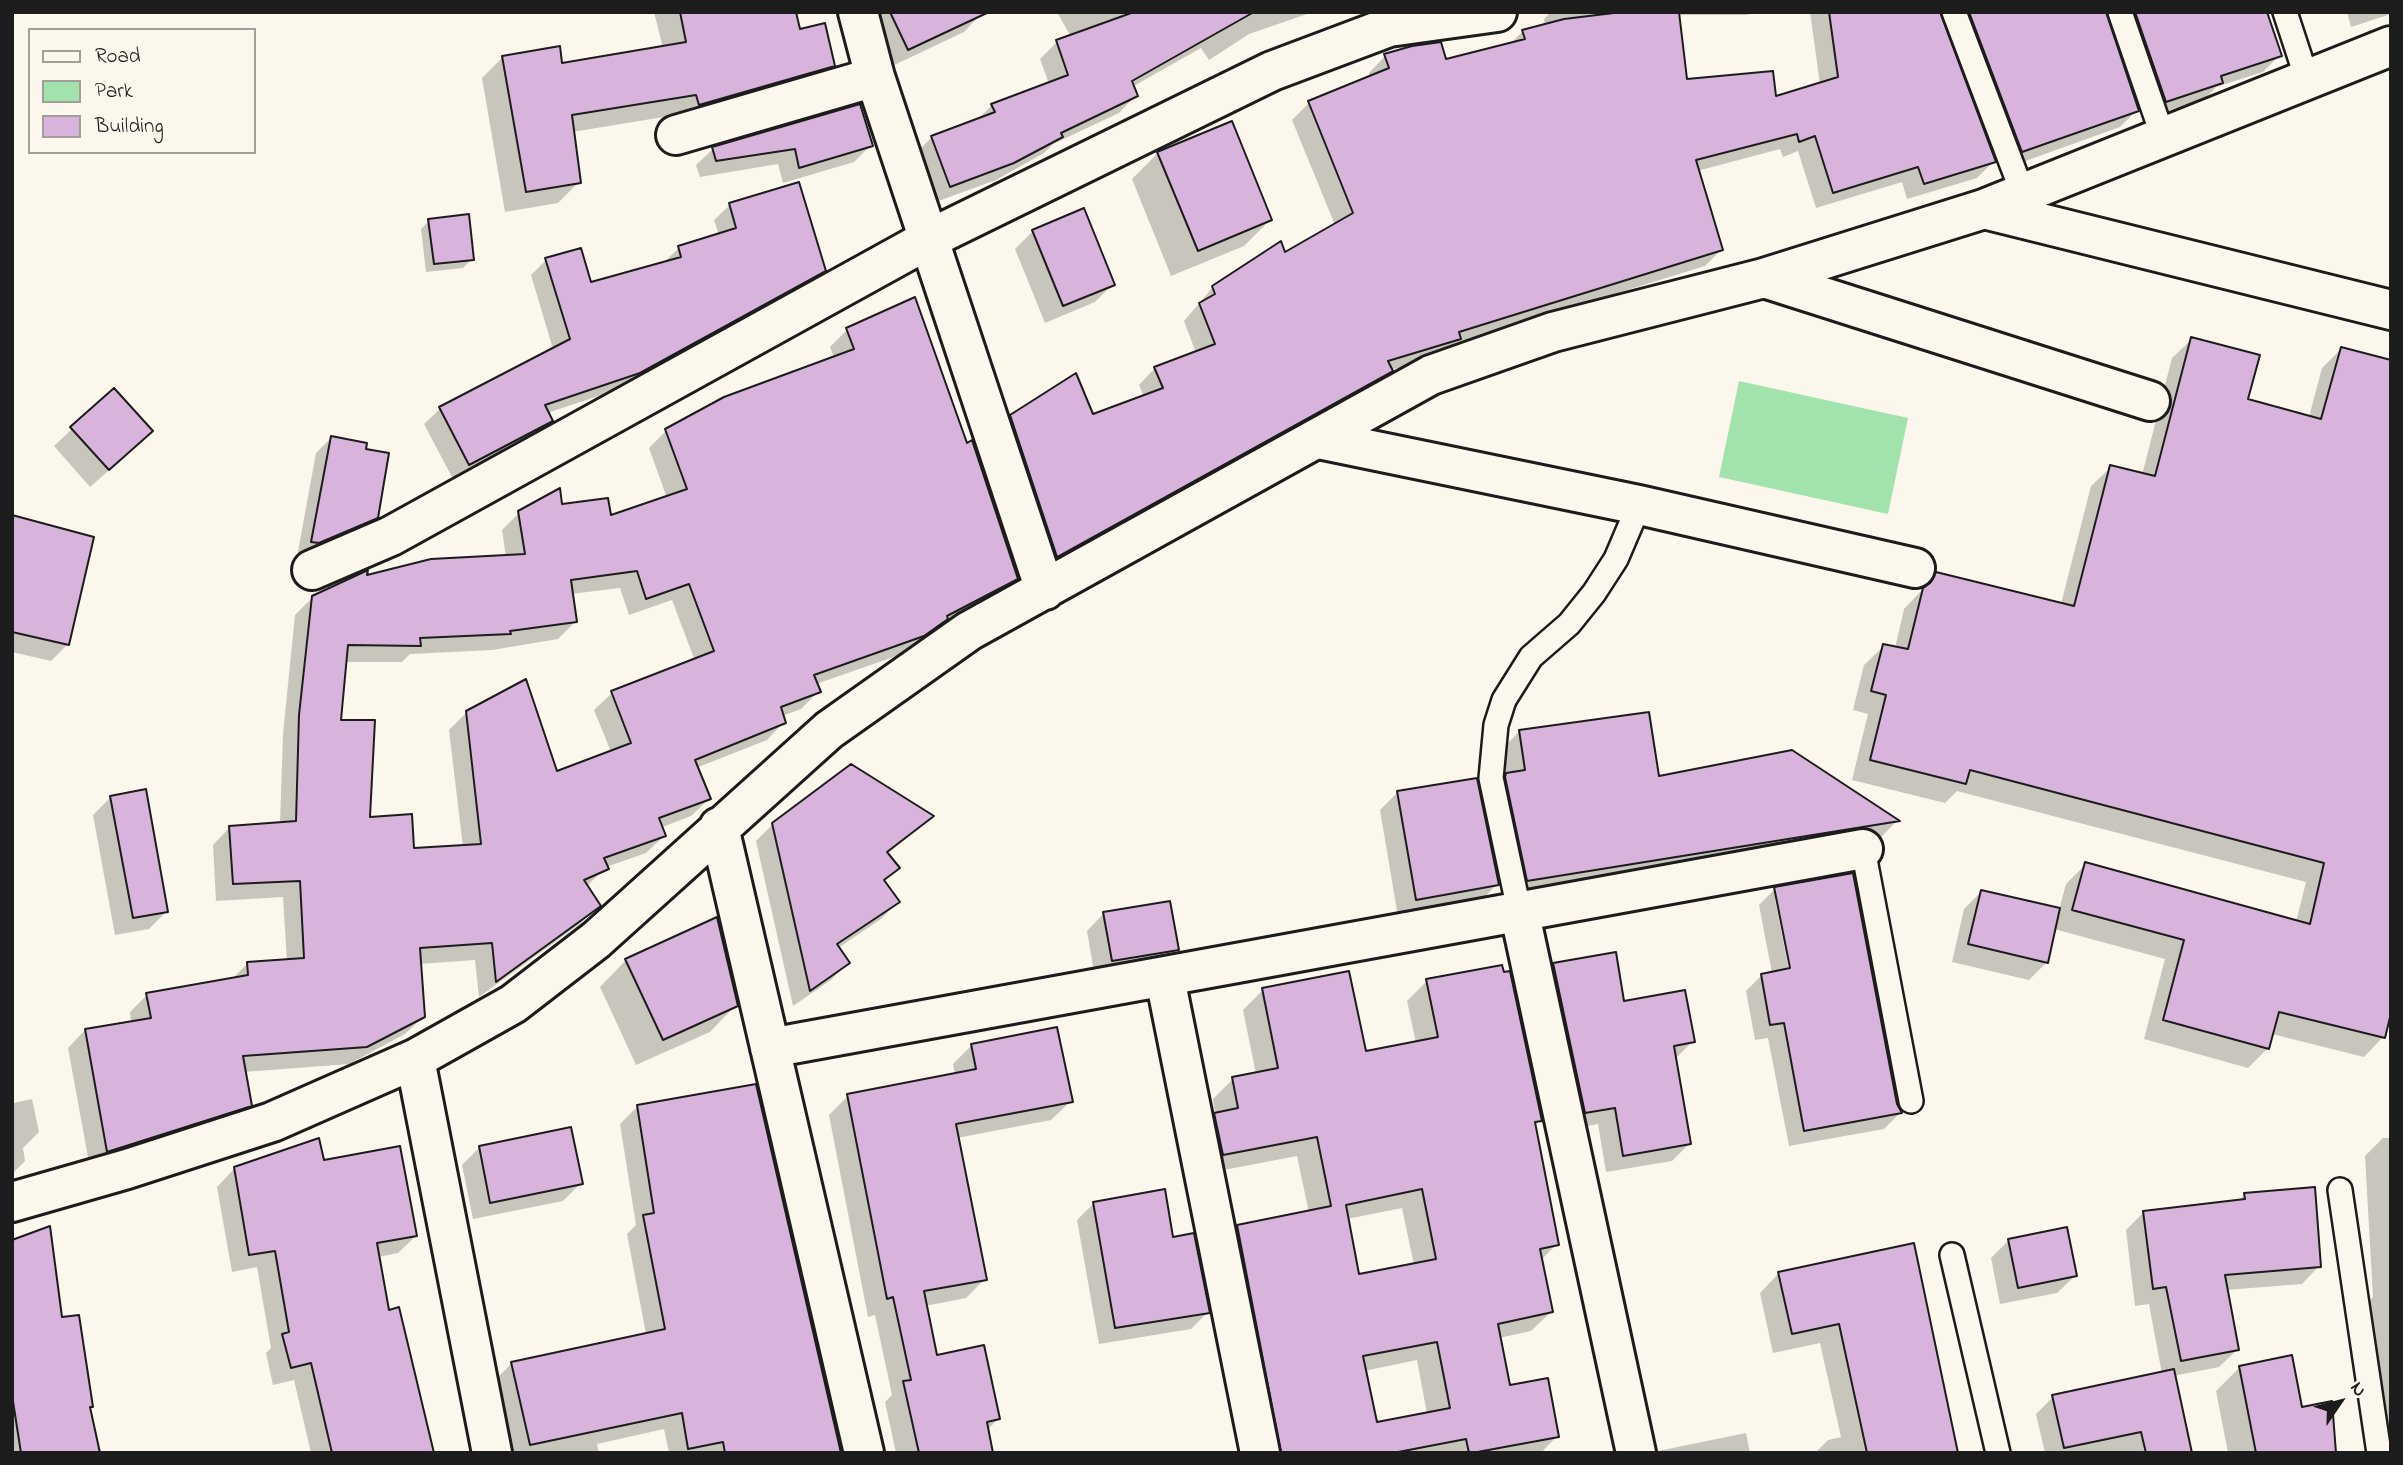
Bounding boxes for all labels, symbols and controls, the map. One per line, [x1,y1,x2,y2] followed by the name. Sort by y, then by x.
[28,28,256,154] legend
[95,42,141,72] text: Road
[95,77,133,107] text: Park
[95,112,164,142] text: Building
[2305,1367,2375,1437] north arrow
[2343,1377,2372,1403] text: N

